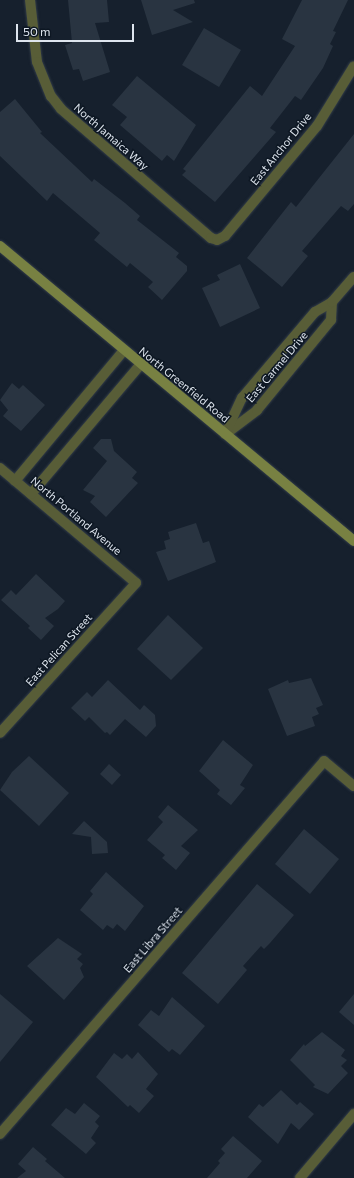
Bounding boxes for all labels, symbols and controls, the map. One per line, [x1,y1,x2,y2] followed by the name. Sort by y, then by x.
[18,16,136,42] scale bar
[23,24,51,38] text: 50 m
[71,101,151,173] street label: North Jamaica Way
[248,110,314,188] street label: East Anchor Drive
[244,329,310,405] street label: East Carmel Drive
[136,345,232,425] street label: North Greenfield Road
[28,474,124,558] street label: North Portland Avenue
[23,611,95,689] street label: East Pelican Street
[121,904,185,976] street label: East Libra Street

